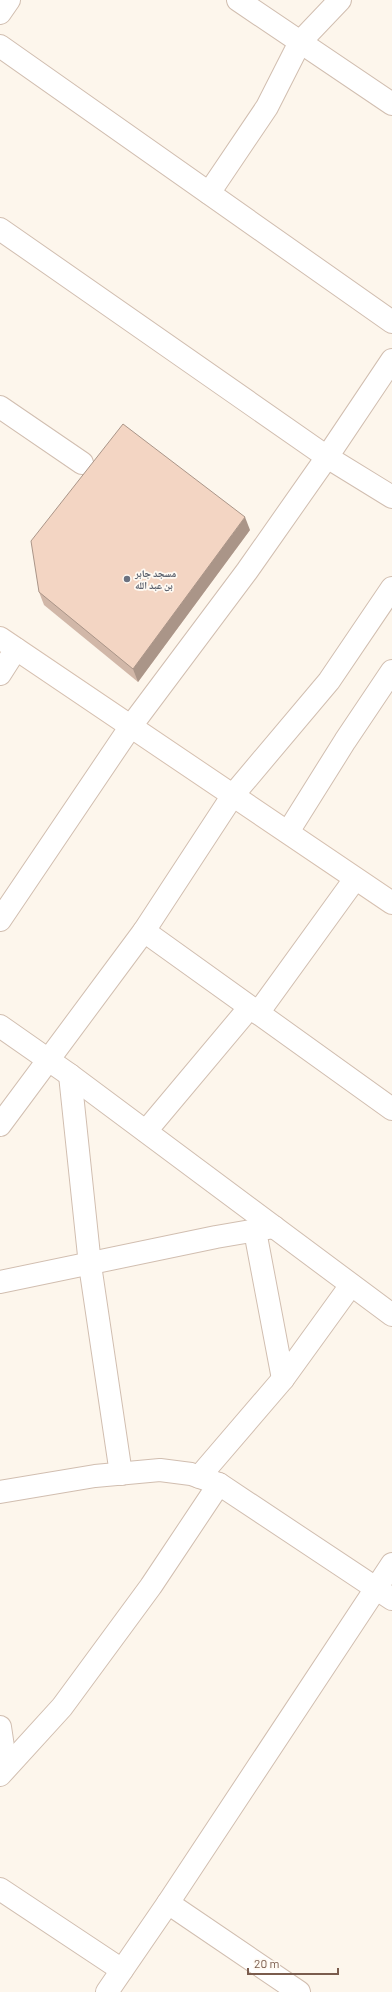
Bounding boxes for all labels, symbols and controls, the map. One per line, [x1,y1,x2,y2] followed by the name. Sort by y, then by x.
[134,567,176,592] place label: مسجد جابر بن عبد الله
[122,574,132,584] marker: مسجد جابر بن عبد الله
[248,1950,338,1976] scale bar
[254,1956,280,1970] text: 20 m

